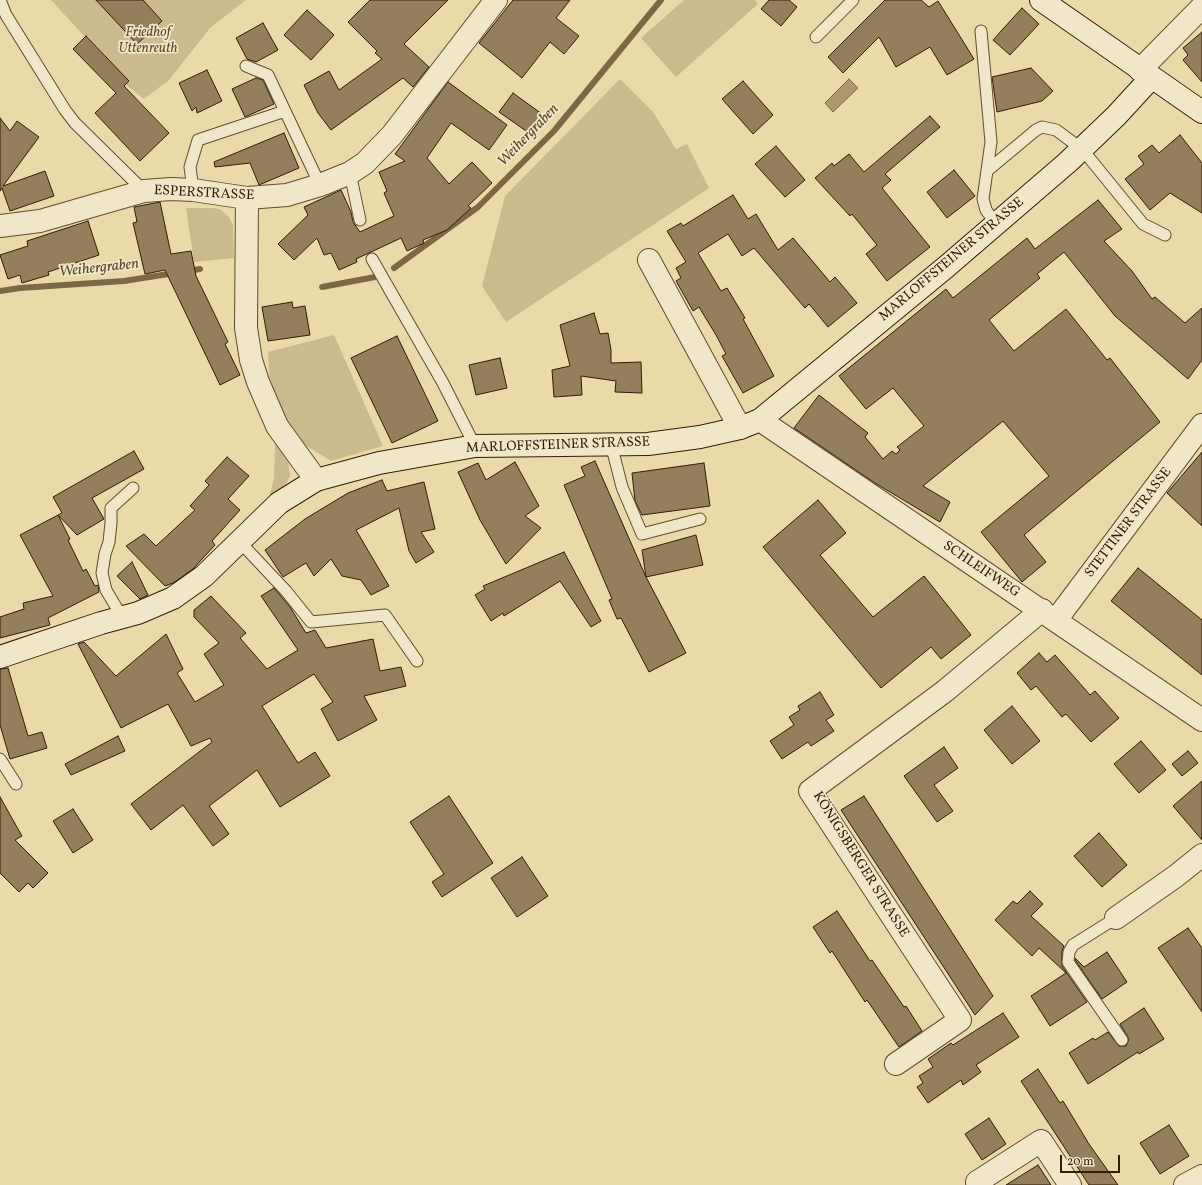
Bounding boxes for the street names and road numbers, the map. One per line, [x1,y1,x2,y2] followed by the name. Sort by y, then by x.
[153,183,255,205] street label: ESPERSTRASSE
[876,194,1028,326] street label: MARLOFFSTEINER STRASSE
[466,434,650,458] street label: MARLOFFSTEINER STRASSE
[1082,465,1176,581] street label: STETTINER STRASSE
[939,538,1023,602] street label: SCHLEIFWEG
[808,789,912,941] street label: KÖNIGSBERGER STRASSE

